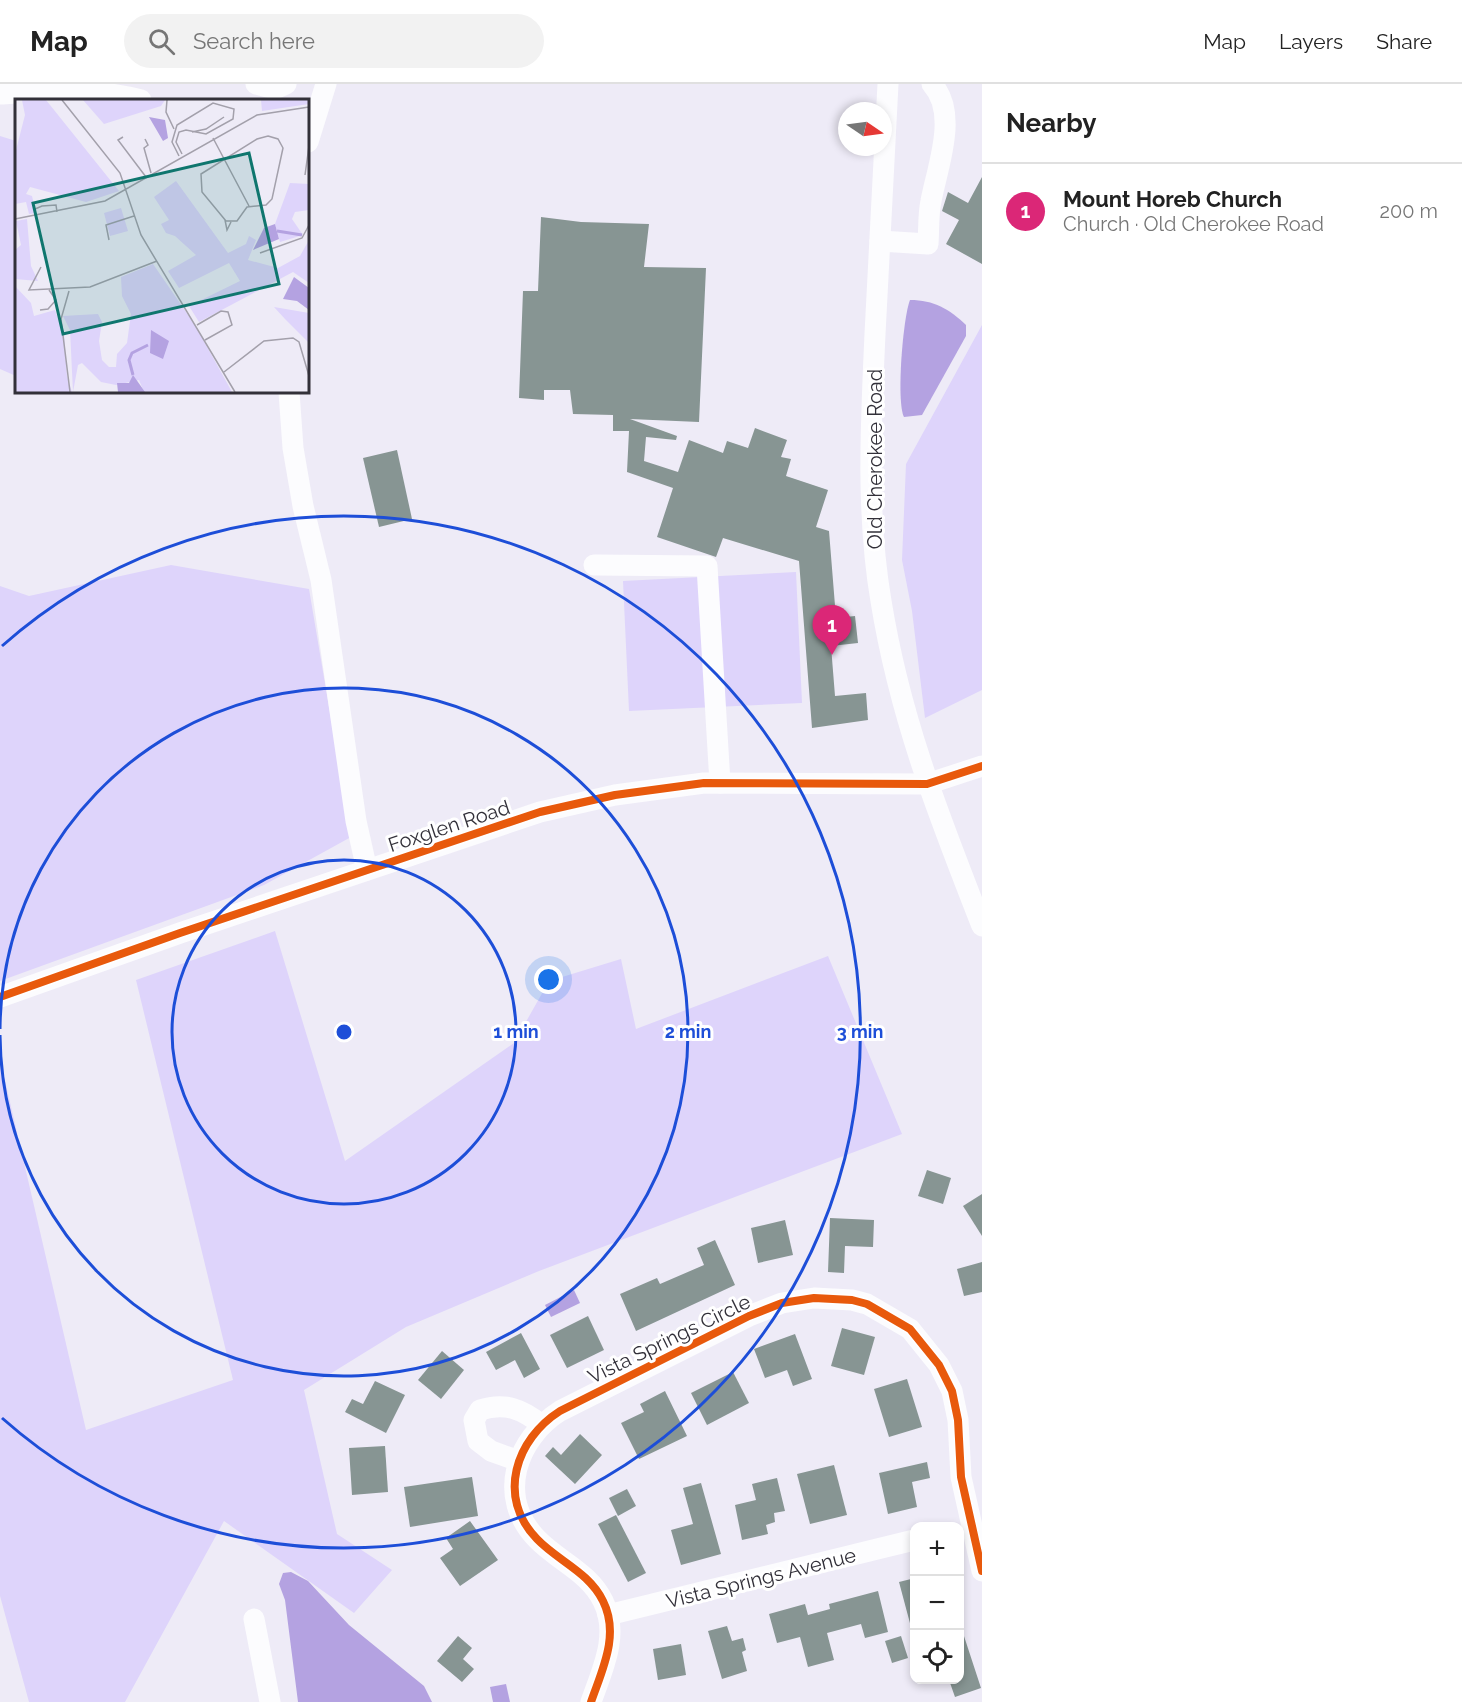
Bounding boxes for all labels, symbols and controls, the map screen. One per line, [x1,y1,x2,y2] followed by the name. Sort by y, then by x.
[124,14,544,68] search box
[30,25,88,58] text: Map
[145,25,178,58] icon: search
[193,28,315,54] text: Search here
[1203,29,1246,54] text: Map
[1279,29,1343,54] text: Layers
[1376,29,1432,54] text: Share
[15,99,309,393] inset map
[838,102,892,156] north arrow
[1006,108,1096,138] text: Nearby
[1063,186,1282,212] text: Mount Horeb Church
[1021,199,1030,223] text: 1
[1380,199,1438,223] text: 200 m
[1063,212,1324,236] text: Church · Old Cherokee Road
[863,369,887,549] street label: Old Cherokee Road
[812,606,852,655] pin: 1
[385,795,513,857] street label: Foxglen Road
[534,965,563,994] your location
[493,1021,539,1042] text: 1 min
[665,1021,711,1042] text: 2 min
[837,1021,883,1042] text: 3 min
[334,1022,354,1042] centre of rings
[584,1289,754,1389] street label: Vista Springs Circle
[910,1522,964,1684] map controls
[910,1522,964,1576] button: +
[664,1543,859,1613] street label: Vista Springs Avenue
[910,1576,964,1630] button: −
[910,1630,964,1684] button: locate

